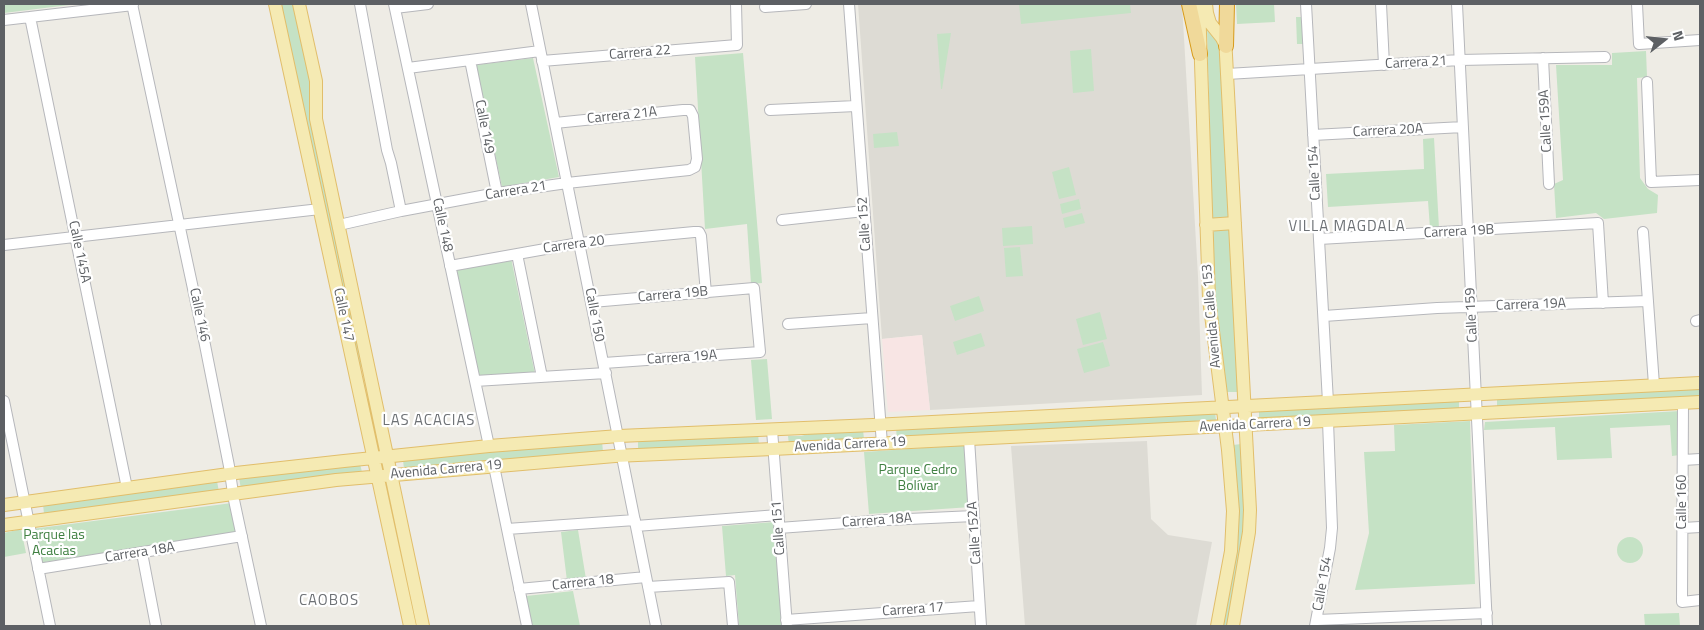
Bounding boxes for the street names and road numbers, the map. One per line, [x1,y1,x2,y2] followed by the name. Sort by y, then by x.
[608,42,672,64] street label: Carrera 22
[1385,53,1447,73] street label: Carrera 21
[1536,89,1556,153] street label: Calle 159A
[471,99,497,155] street label: Calle 149
[586,104,658,128] street label: Carrera 21A
[1353,121,1423,141] street label: Carrera 20A
[1305,145,1325,201] street label: Calle 154
[484,178,548,204] street label: Carrera 21
[428,196,456,254] street label: Calle 148
[855,196,875,252] street label: Calle 152
[64,219,94,285] street label: Calle 145A
[1423,222,1495,242] street label: Carrera 19B
[542,232,606,258] street label: Carrera 20
[1199,263,1225,369] street label: Avenida Calle 153
[637,284,709,306] street label: Carrera 19B
[185,286,213,344] street label: Calle 146
[329,286,357,344] street label: Calle 147
[581,287,607,343] street label: Calle 150
[1462,287,1482,343] street label: Calle 159
[1496,295,1566,315] street label: Carrera 19A
[646,347,718,369] street label: Carrera 19A
[1199,414,1311,436] street label: Avenida Carrera 19
[794,434,906,456] street label: Avenida Carrera 19
[390,457,502,483] street label: Avenida Carrera 19
[1675,475,1691,529] street label: Calle 160
[769,500,789,556] street label: Calle 151
[964,501,986,565] street label: Calle 152A
[841,510,913,532] street label: Carrera 18A
[104,539,176,567] street label: Carrera 18A
[1310,556,1336,612] street label: Calle 154
[551,571,615,595] street label: Carrera 18
[882,599,944,621] street label: Carrera 17

